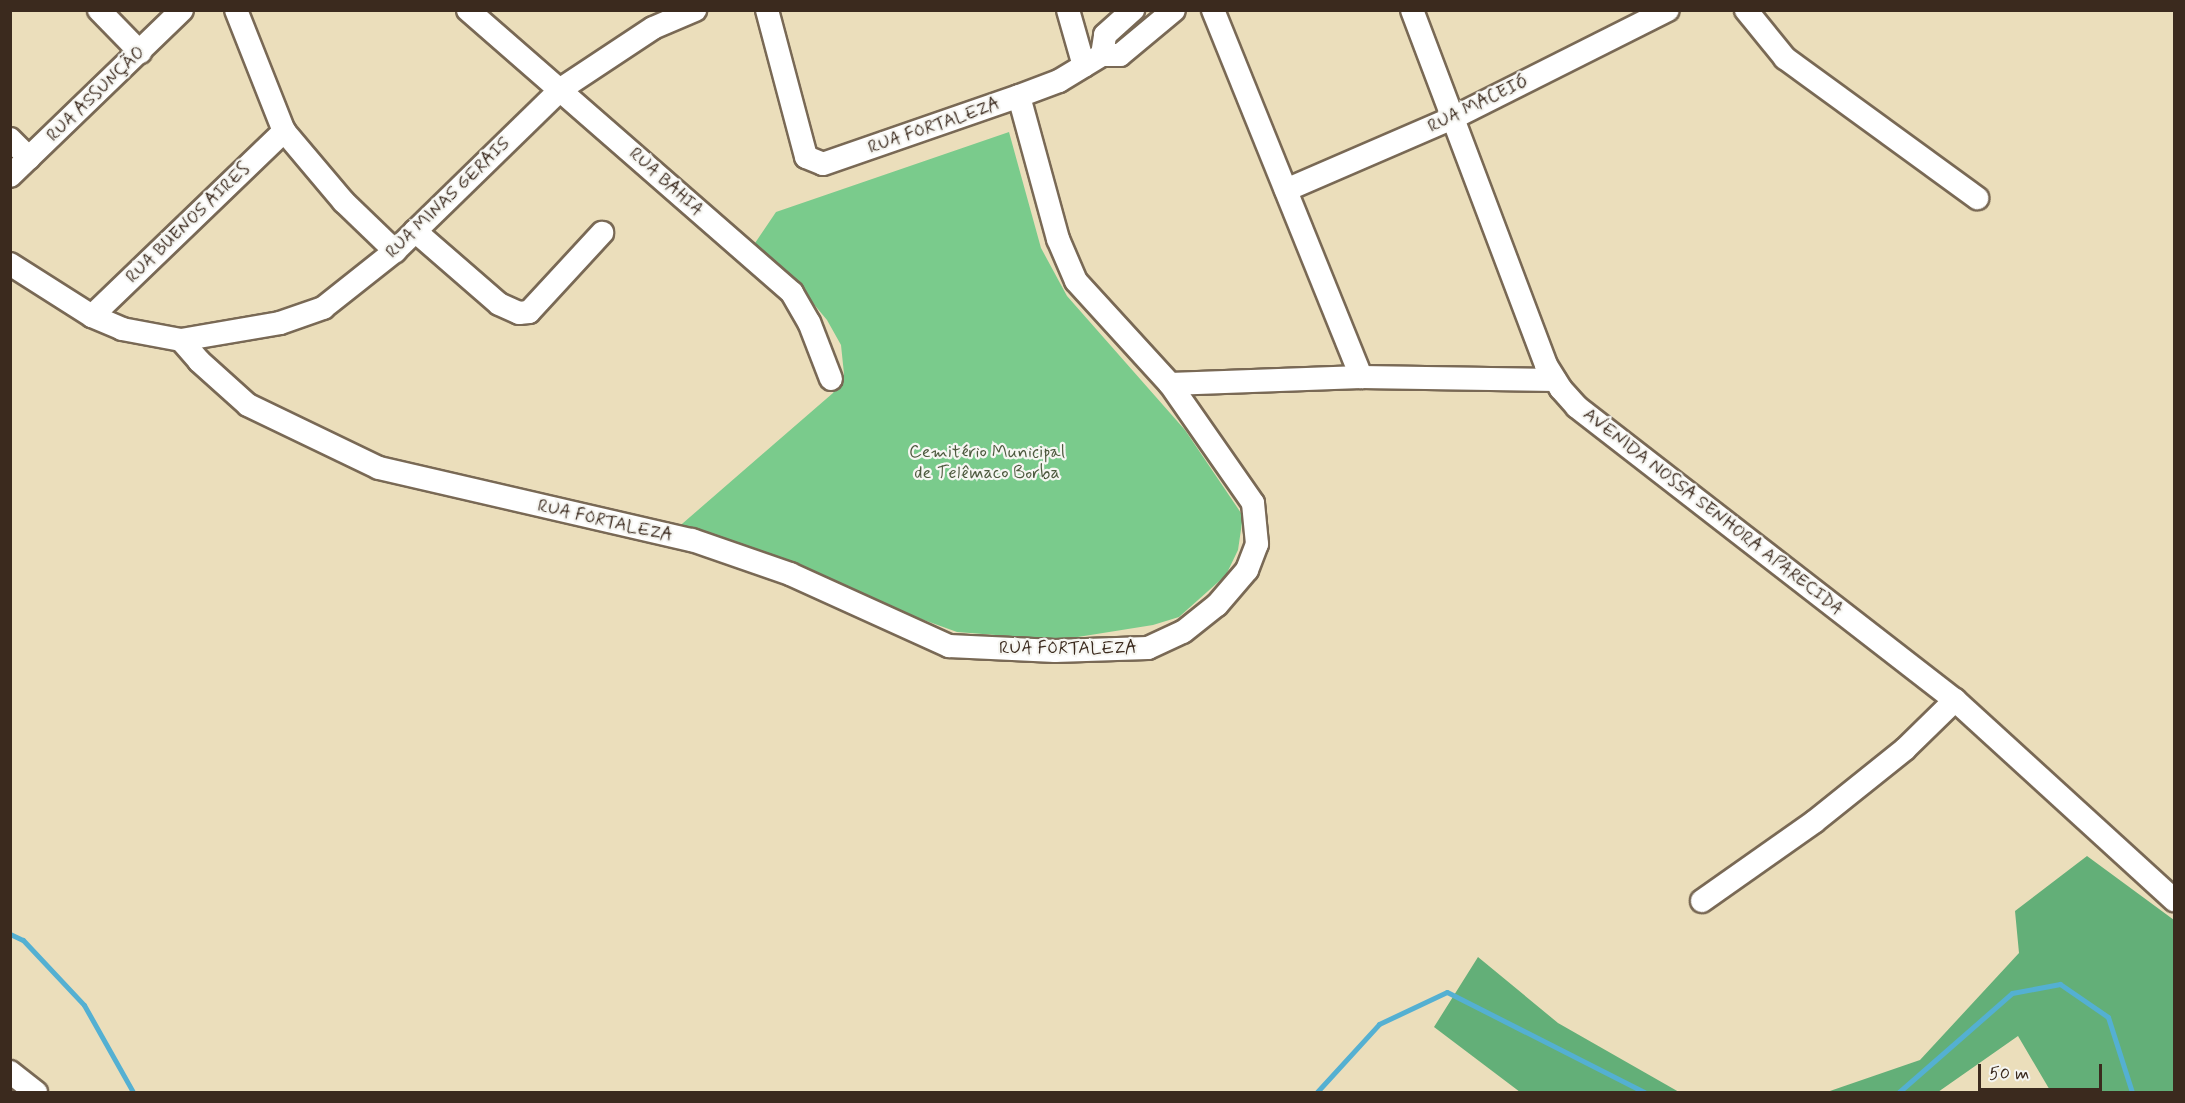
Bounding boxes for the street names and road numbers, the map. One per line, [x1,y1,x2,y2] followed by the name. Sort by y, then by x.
[42,42,150,146] street label: RUA ASSUNÇÃO
[1426,71,1530,137] street label: RUA MACEIÓ
[866,94,1002,158] street label: RUA FORTALEZA
[382,134,514,262] street label: RUA MINAS GERAIS
[624,143,708,221] street label: RUA BAHIA
[121,158,255,288] street label: RUA BUENOS AIRES
[1579,404,1847,620] street label: AVENIDA NOSSA SENHORA APARECIDA
[536,495,674,547] street label: RUA FORTALEZA
[1000,637,1136,659] street label: RUA FORTALEZA

